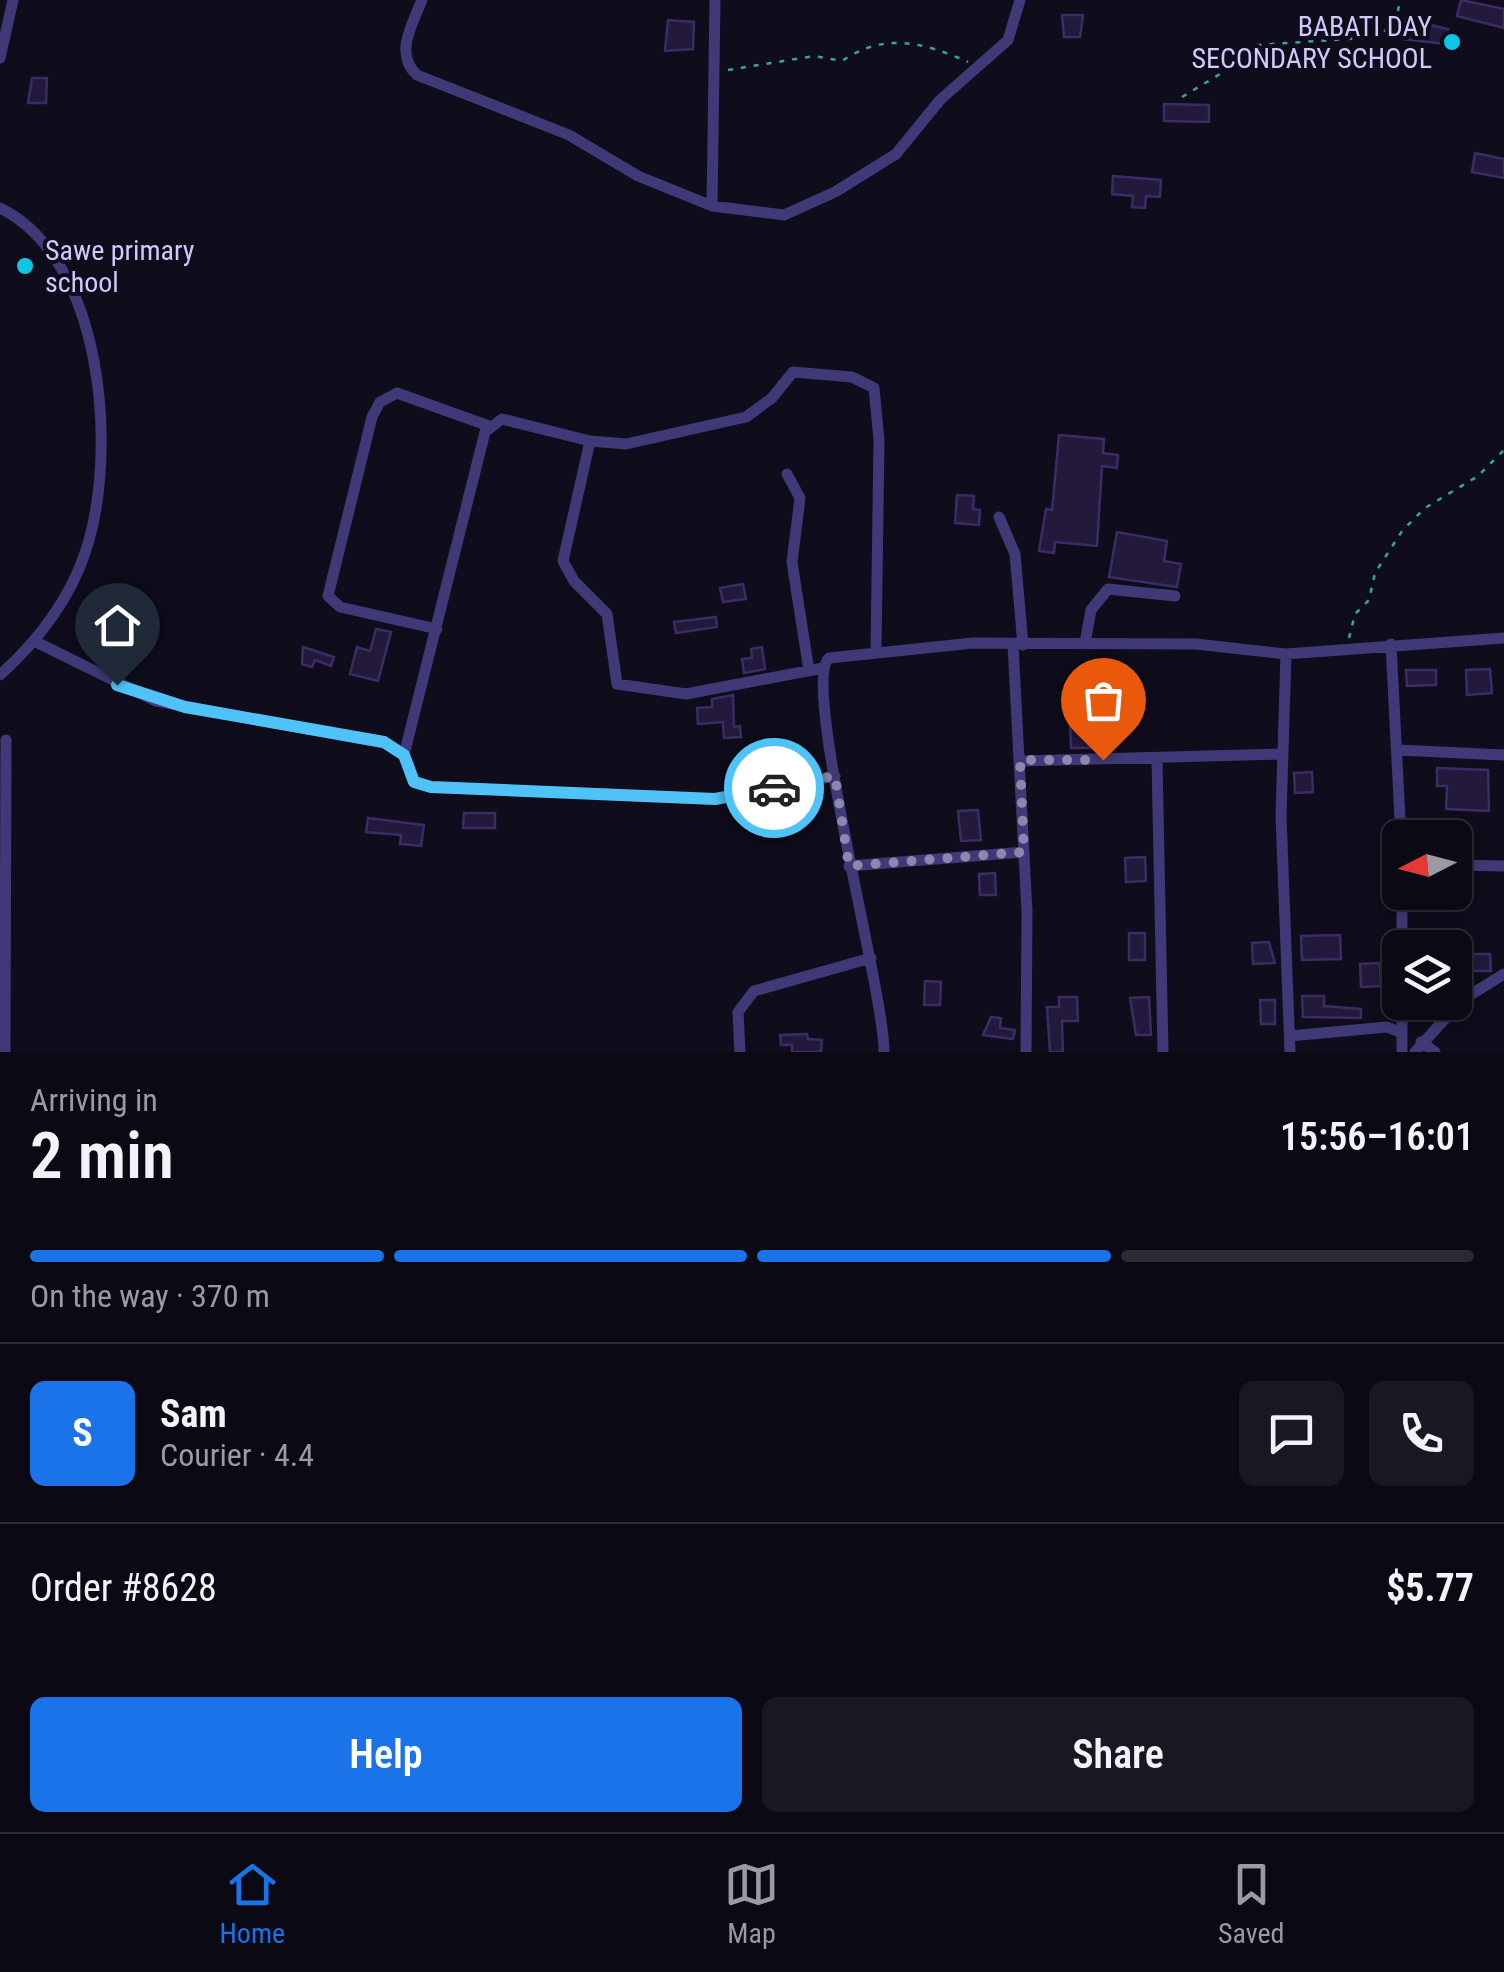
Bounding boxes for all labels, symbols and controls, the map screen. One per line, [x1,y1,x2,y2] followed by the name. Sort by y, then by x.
[1192,10,1432,75] place label: BABATI DAY SECONDARY SCHOOL
[1441,31,1463,53] marker: BABATI DAY SECONDARY SCHOOL
[45,234,195,299] place label: Sawe primary school
[14,255,36,277] marker: Sawe primary school
[75,583,160,686] pin
[90,598,145,653] icon: home
[1061,658,1146,761] pin
[1076,673,1131,728] icon: bag
[724,738,824,838] courier
[747,761,802,816] icon: car
[1382,820,1472,910] north arrow
[1382,820,1472,1020] map controls
[1382,930,1472,1020] button: layers
[30,1081,158,1119] text: Arriving in
[1280,1115,1474,1159] text: 15:56–16:01
[30,1118,174,1194] text: 2 min
[30,1277,270,1315] text: On the way · 370 m
[1239,1381,1344,1486] button: chat
[1369,1381,1474,1486] button: phone
[160,1392,227,1436] text: Sam
[72,1411,93,1455] text: S
[160,1436,314,1474] text: Courier · 4.4
[30,1566,217,1610] text: Order #8628
[1386,1566,1474,1610] text: $5.77
[30,1697,742,1812] button: Help
[762,1697,1474,1812] button: Share
[219,1857,285,1950] tab: Home
[724,1857,779,1950] tab: Map
[1218,1857,1285,1950] tab: Saved

